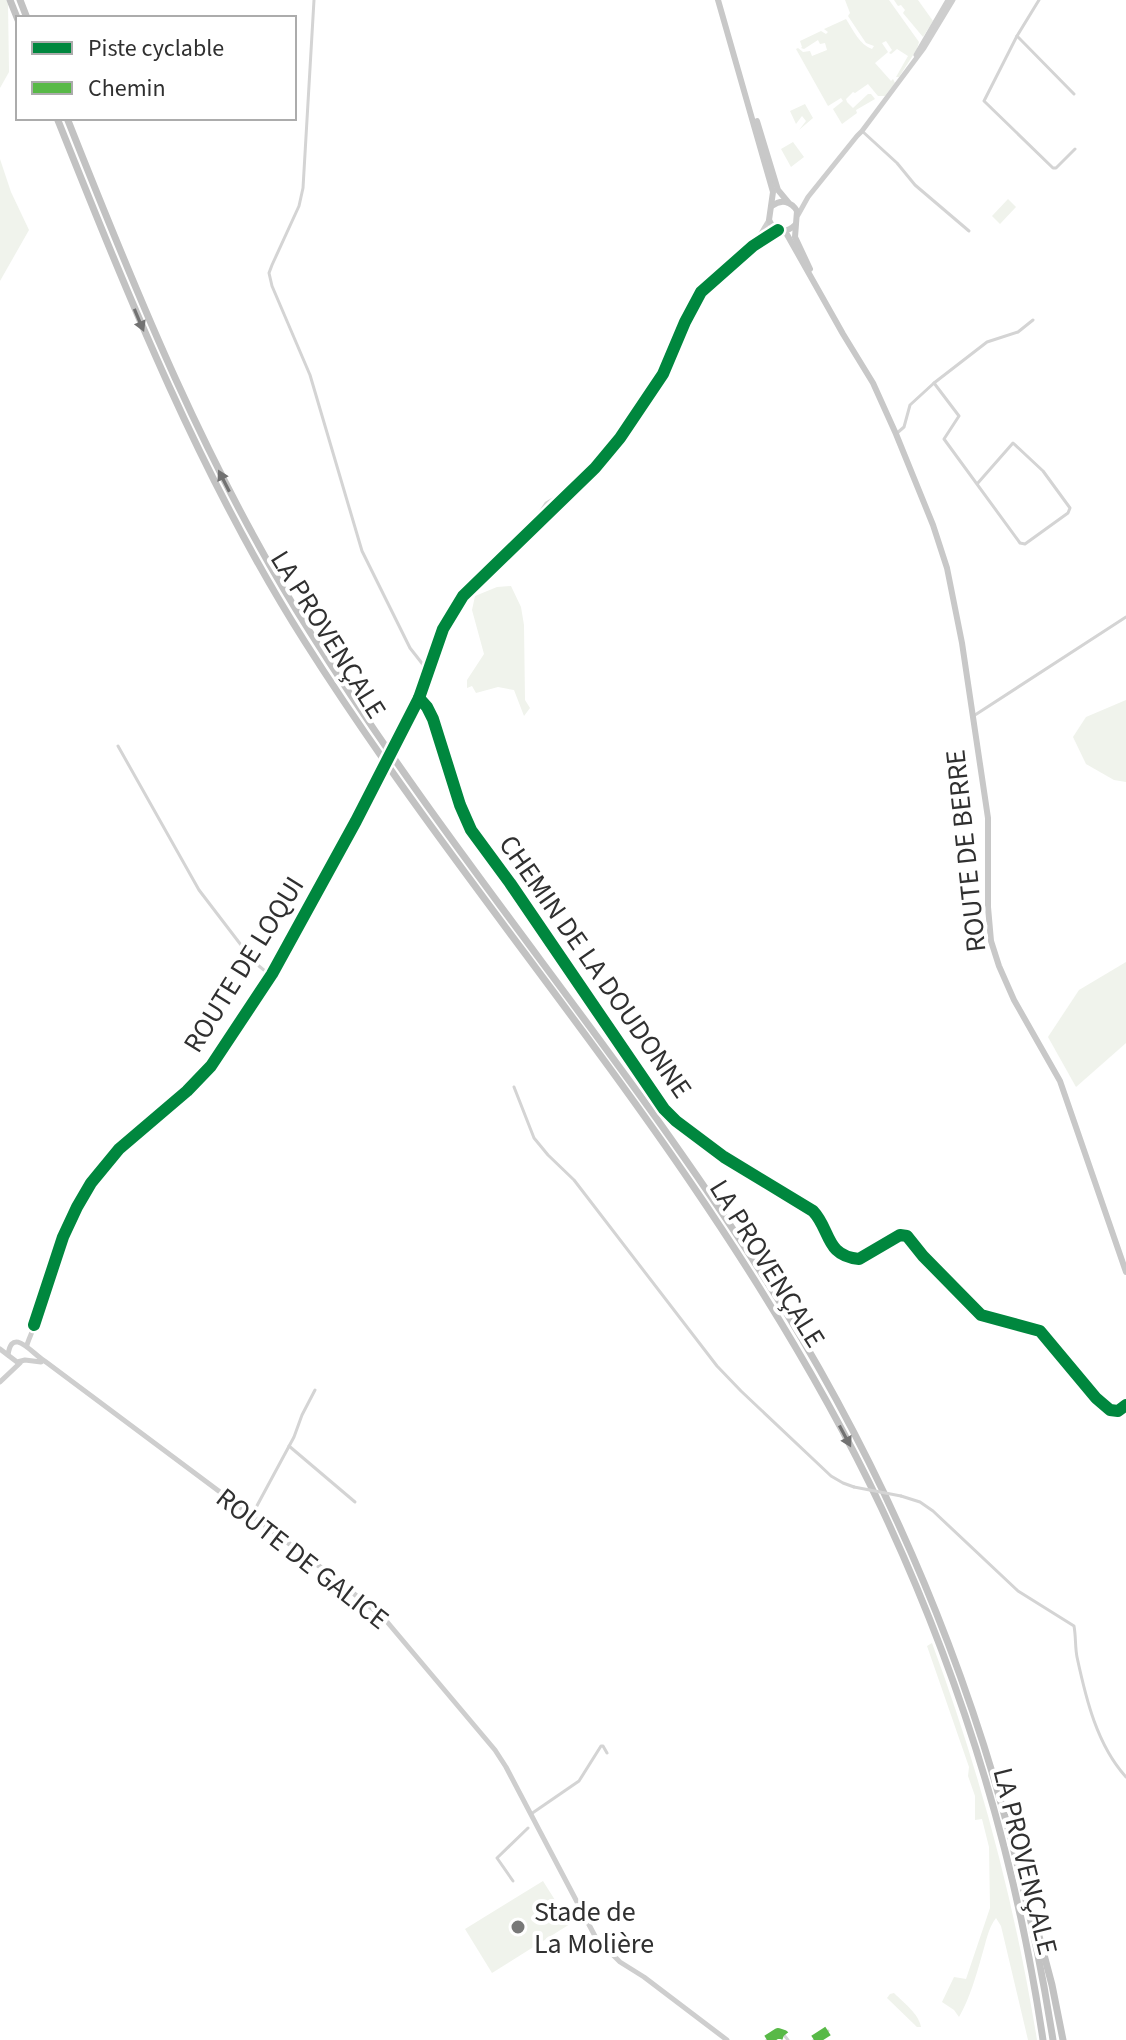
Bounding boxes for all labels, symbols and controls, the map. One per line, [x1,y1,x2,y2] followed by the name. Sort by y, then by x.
[16,16,296,120] legend
[88,31,224,66] text: Piste cyclable
[88,71,166,106] text: Chemin
[132,308,145,332] one-way arrow
[218,470,232,492] one-way arrow
[260,543,396,726] street label: LA PROVENÇALE
[935,748,997,954] street label: ROUTE DE BERRE
[489,827,701,1106] street label: CHEMIN DE LA DOUDONNE
[174,869,314,1060] street label: ROUTE DE LOQUI
[699,1172,835,1355] street label: LA PROVENÇALE
[838,1425,852,1447] one-way arrow
[207,1478,397,1639] street label: ROUTE DE GALICE
[982,1764,1068,1959] street label: LA PROVENÇALE
[534,1892,654,1964] place label: Stade de La Molière
[509,1918,527,1936] marker: Stade de La Molière

